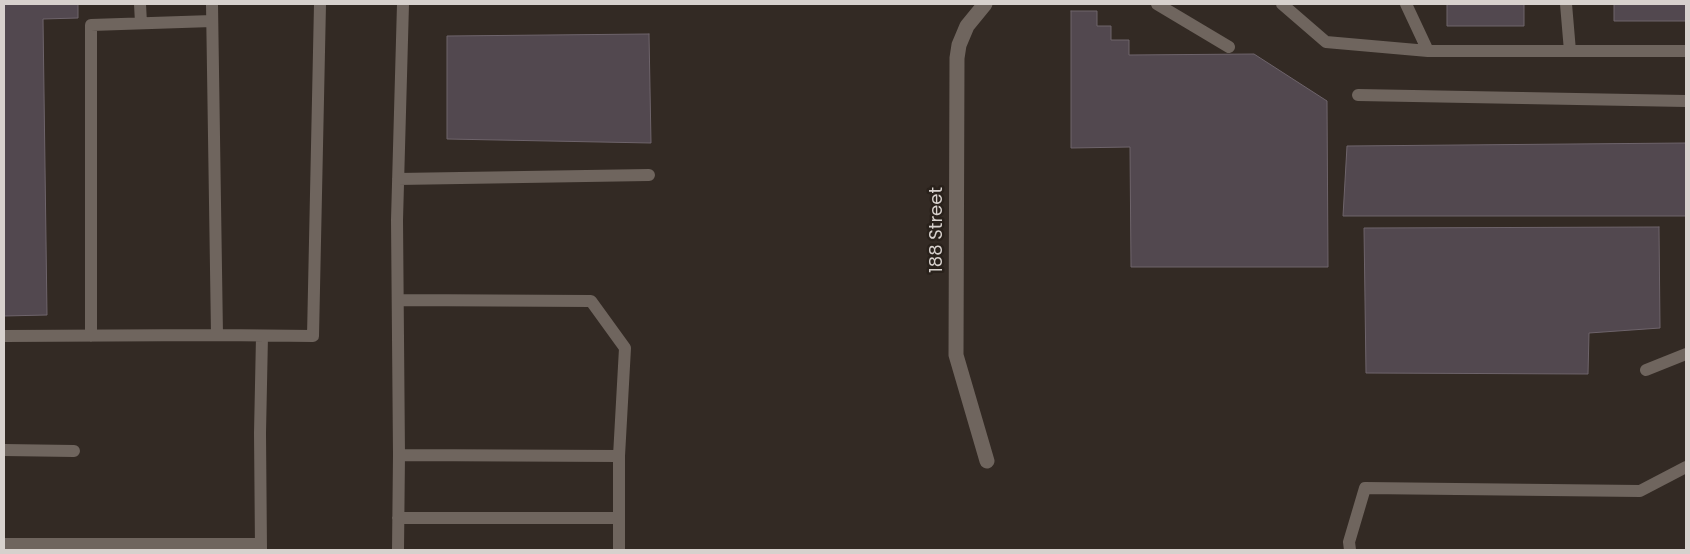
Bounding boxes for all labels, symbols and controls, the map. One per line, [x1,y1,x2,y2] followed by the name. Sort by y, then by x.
[926,187,948,273] street label: 188 Street

